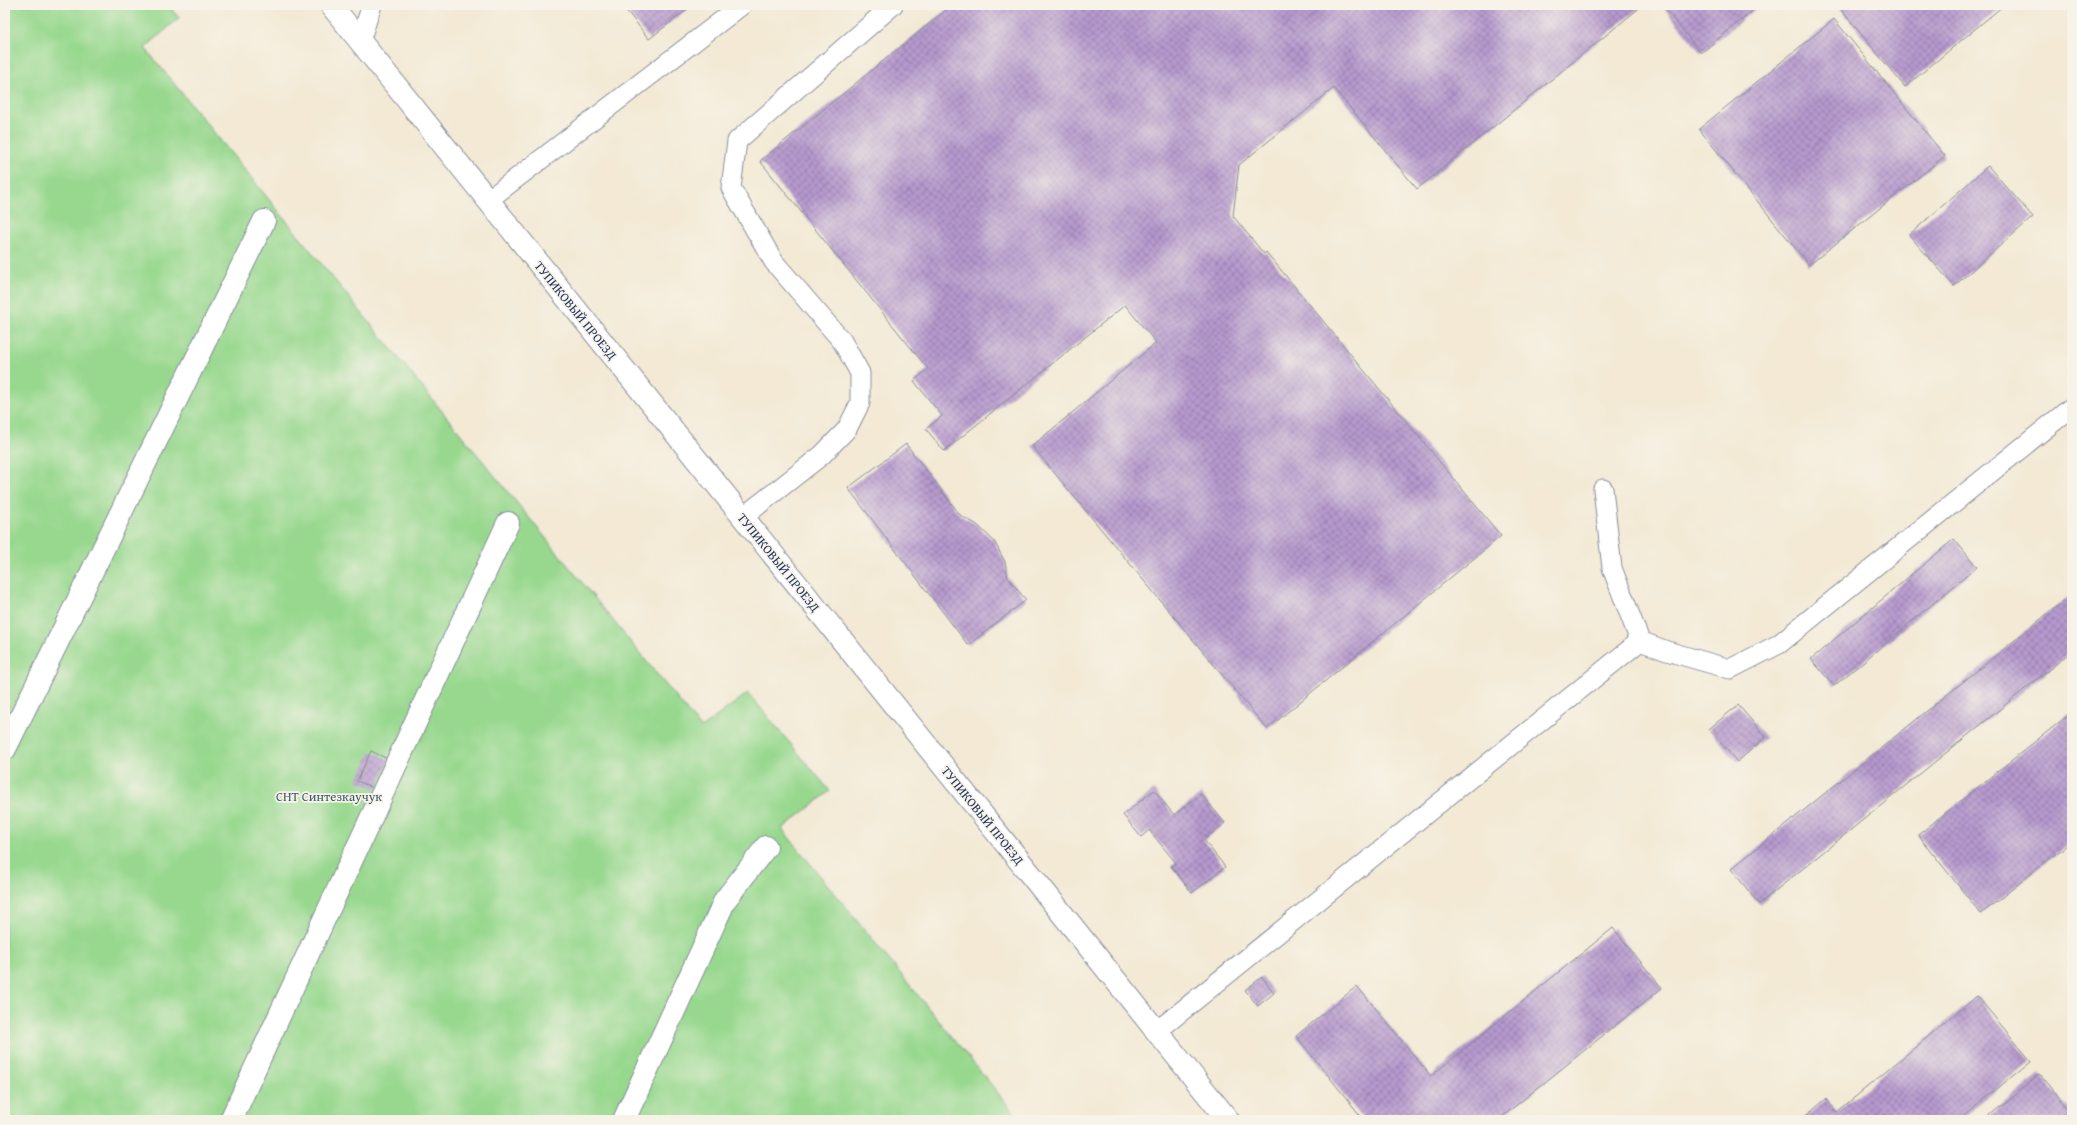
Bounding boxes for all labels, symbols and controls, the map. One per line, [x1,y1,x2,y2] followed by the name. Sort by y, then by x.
[530,257,621,364] street label: ТУПИКОВЫЙ ПРОЕЗД
[733,509,824,616] street label: ТУПИКОВЫЙ ПРОЕЗД
[937,762,1028,869] street label: ТУПИКОВЫЙ ПРОЕЗД
[276,787,382,806] park label: СНТ Синтезкаучук

